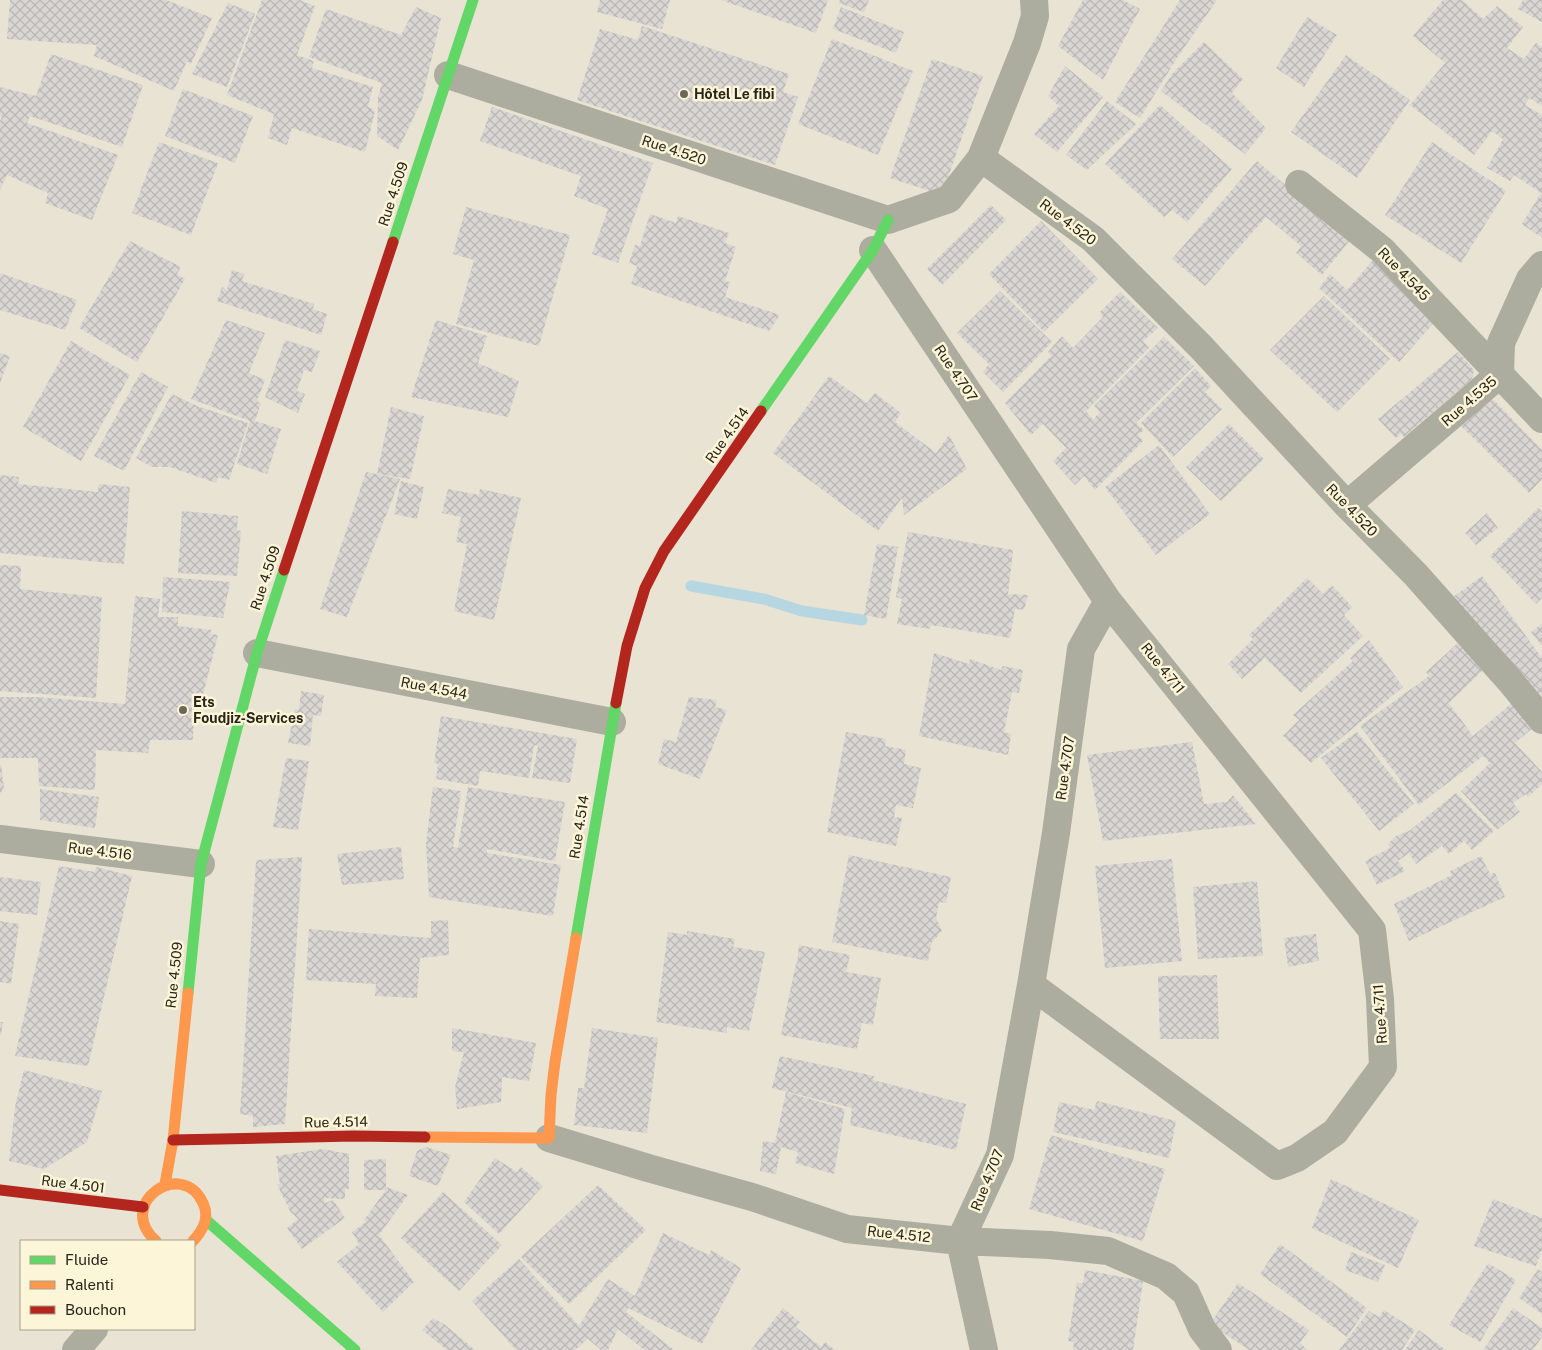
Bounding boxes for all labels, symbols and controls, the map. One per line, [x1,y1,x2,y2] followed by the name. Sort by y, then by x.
[694,86,775,102] place label: Hôtel Le fibi
[678,88,690,100] marker: Hôtel Le fibi
[640,132,708,168] street label: Rue 4.520
[375,159,411,228] street label: Rue 4.509
[1037,196,1099,248] street label: Rue 4.520
[1375,244,1433,304] street label: Rue 4.545
[931,342,981,404] street label: Rue 4.707
[1438,373,1500,429] street label: Rue 4.535
[702,404,752,466] street label: Rue 4.514
[1323,481,1381,539] street label: Rue 4.520
[247,543,283,612] street label: Rue 4.509
[1138,640,1188,696] street label: Rue 4.711
[399,674,469,702] street label: Rue 4.544
[193,694,303,726] place label: Ets Foudjiz-Services
[177,704,189,716] marker: Ets Foudjiz-Services
[1053,735,1077,801] street label: Rue 4.707
[566,794,592,860] street label: Rue 4.514
[67,839,133,863] street label: Rue 4.516
[163,941,185,1009] street label: Rue 4.509
[1370,983,1390,1045] street label: Rue 4.711
[304,1113,368,1131] street label: Rue 4.514
[967,1147,1007,1213] street label: Rue 4.707
[40,1172,106,1196] street label: Rue 4.501
[866,1223,932,1245] street label: Rue 4.512
[20,1240,195,1330] legend
[65,1251,108,1268] text: Fluide
[65,1276,114,1293] text: Ralenti
[65,1301,126,1318] text: Bouchon

